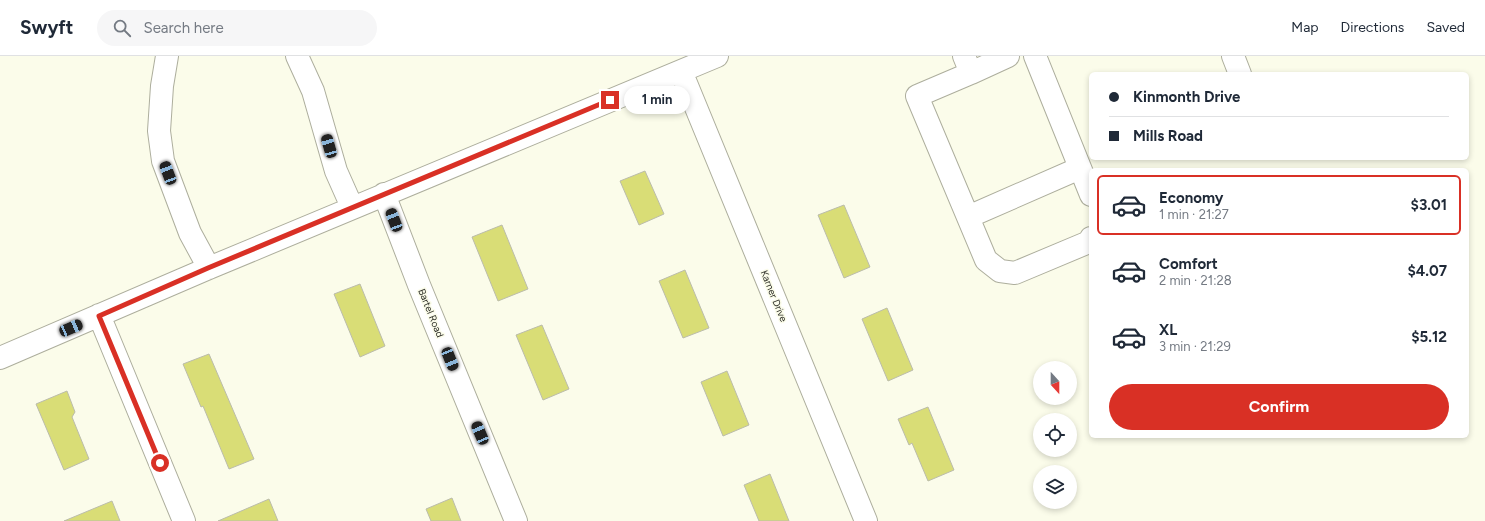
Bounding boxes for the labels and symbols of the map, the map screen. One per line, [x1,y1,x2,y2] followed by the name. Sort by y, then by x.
[624,86,690,114] callout: 1 min
[601,91,619,109] route end
[320,133,338,159] car
[158,160,178,186] car
[384,207,404,233] car
[758,268,790,324] street label: Karner Drive
[415,287,447,339] street label: Bartel Road
[58,318,84,338] car
[440,346,460,372] car
[1033,361,1077,405] north arrow
[470,420,490,446] car
[151,454,169,472] route start

